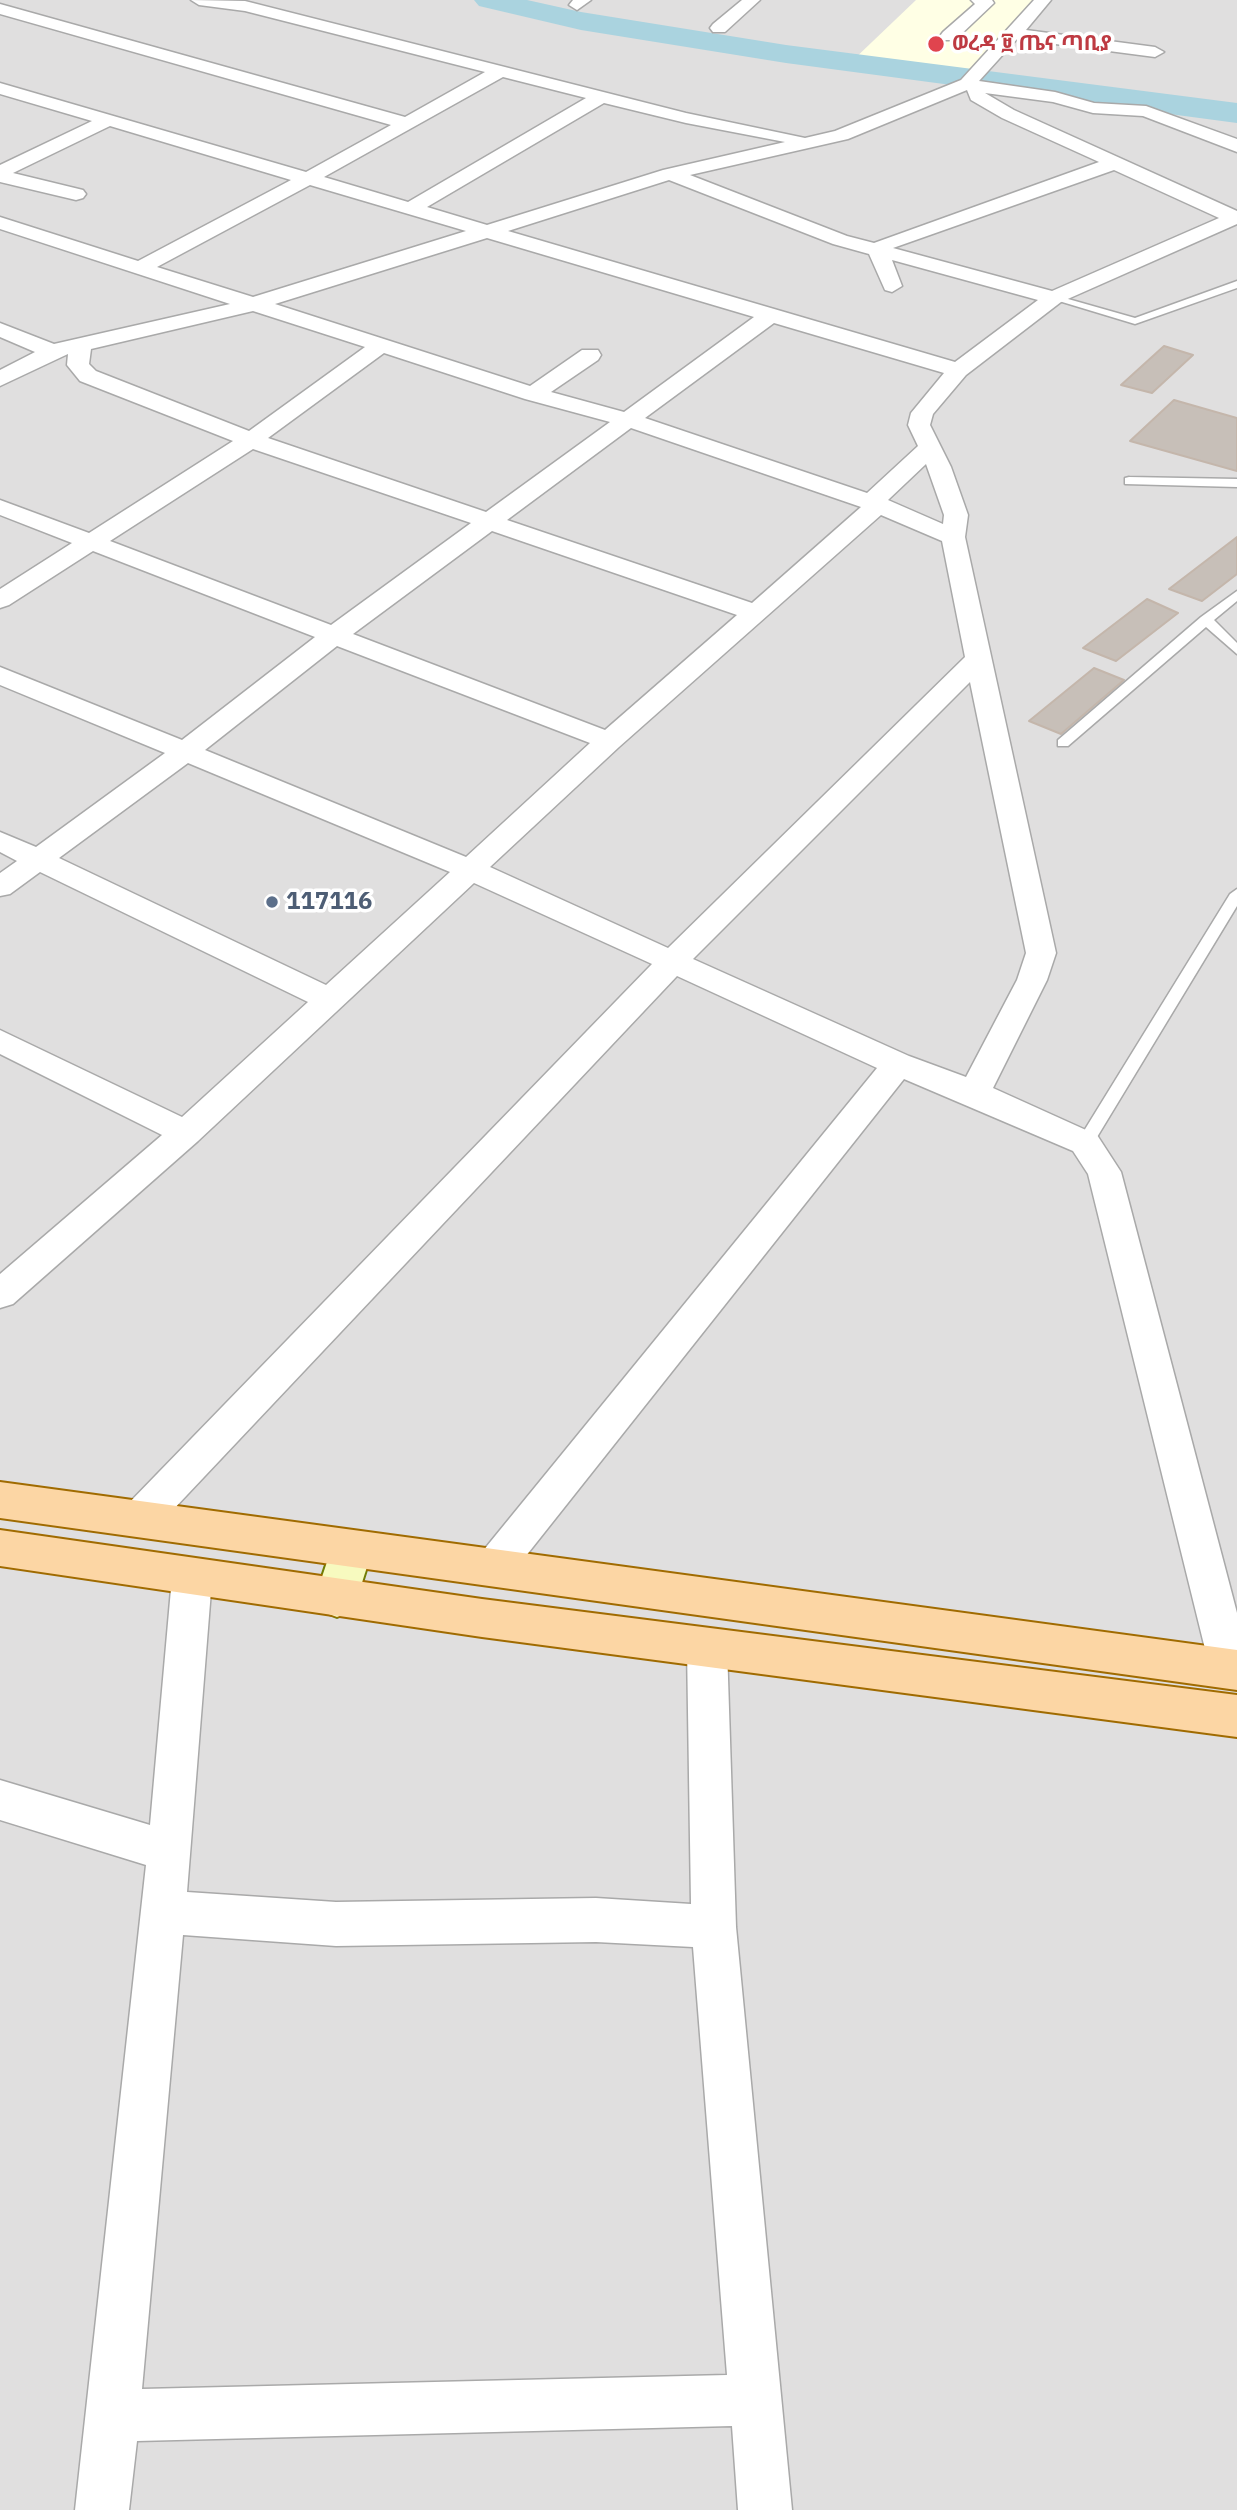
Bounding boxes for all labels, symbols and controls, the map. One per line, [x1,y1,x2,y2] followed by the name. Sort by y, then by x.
[952,31,1112,57] place label: ወረዳ ፱ ጤና ጣቢያ
[926,34,946,54] marker: ወረዳ ፱ ጤና ጣቢያ
[286,888,372,916] place label: 117116
[264,894,280,910] marker: 117116

